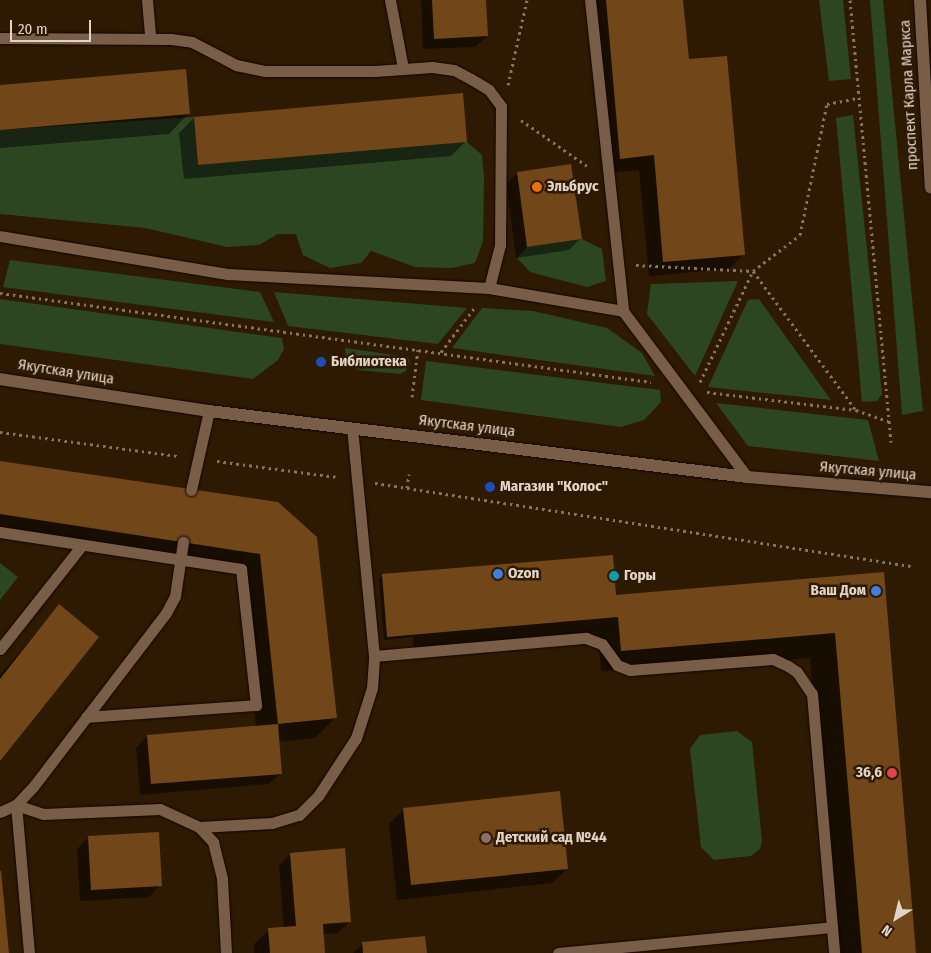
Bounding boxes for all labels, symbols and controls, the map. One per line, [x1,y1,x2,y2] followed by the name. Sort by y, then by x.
[12,10,94,42] scale bar
[896,19,922,171] street label: проспект Карла Маркса
[18,20,48,38] text: 20 m
[547,178,598,196] place label: Эльбрус
[531,181,543,193] marker: Эльбрус
[331,353,407,371] place label: Библиотека
[17,356,115,388] street label: Якутская улица
[315,356,327,368] marker: Библиотека
[418,411,516,441] street label: Якутская улица
[819,458,917,484] street label: Якутская улица
[500,478,608,496] place label: Магазин "Колос"
[484,481,496,493] marker: Магазин "Колос"
[508,565,539,583] place label: Ozon
[624,567,656,585] place label: Горы
[492,568,504,580] marker: Ozon
[608,570,620,582] marker: Горы
[811,582,866,600] place label: Ваш Дом
[870,585,882,597] marker: Ваш Дом
[856,764,882,782] place label: 36,6
[886,767,898,779] marker: 36,6
[496,829,607,847] place label: Детский сад №44
[480,832,492,844] marker: Детский сад №44
[871,893,921,943] north arrow
[879,921,895,940] text: N

